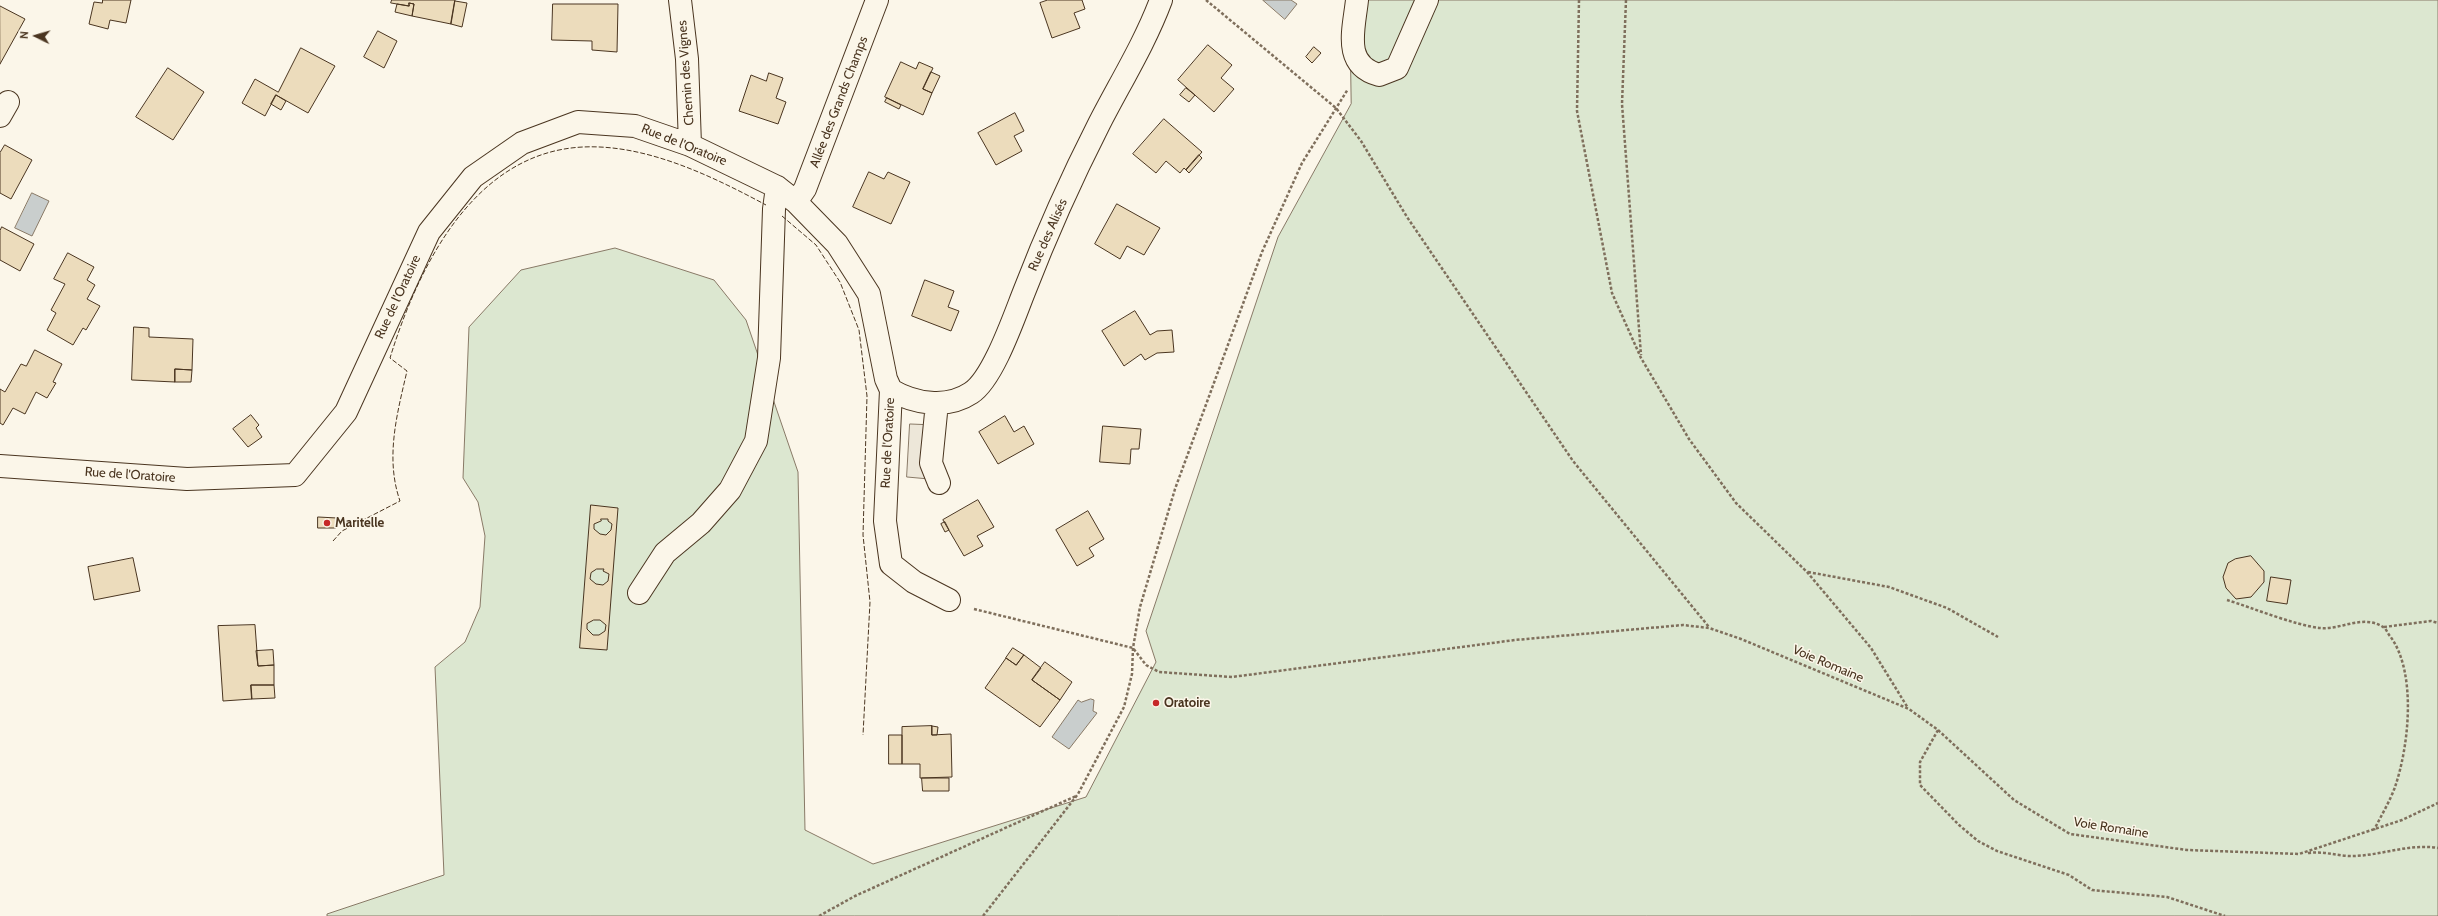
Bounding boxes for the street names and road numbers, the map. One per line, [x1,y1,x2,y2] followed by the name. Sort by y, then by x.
[675,20,697,126] street label: Chemin des Vignes
[807,34,871,170] street label: Allée des Grands Champs
[639,121,729,169] street label: Rue de l'Oratoire
[1025,196,1071,274] street label: Rue des Alisés
[372,252,424,342] street label: Rue de l'Oratoire
[878,397,898,489] street label: Rue de l'Oratoire
[84,464,176,486] street label: Rue de l'Oratoire
[1790,642,1866,686] street label: Voie Romaine
[2072,814,2150,842] street label: Voie Romaine

